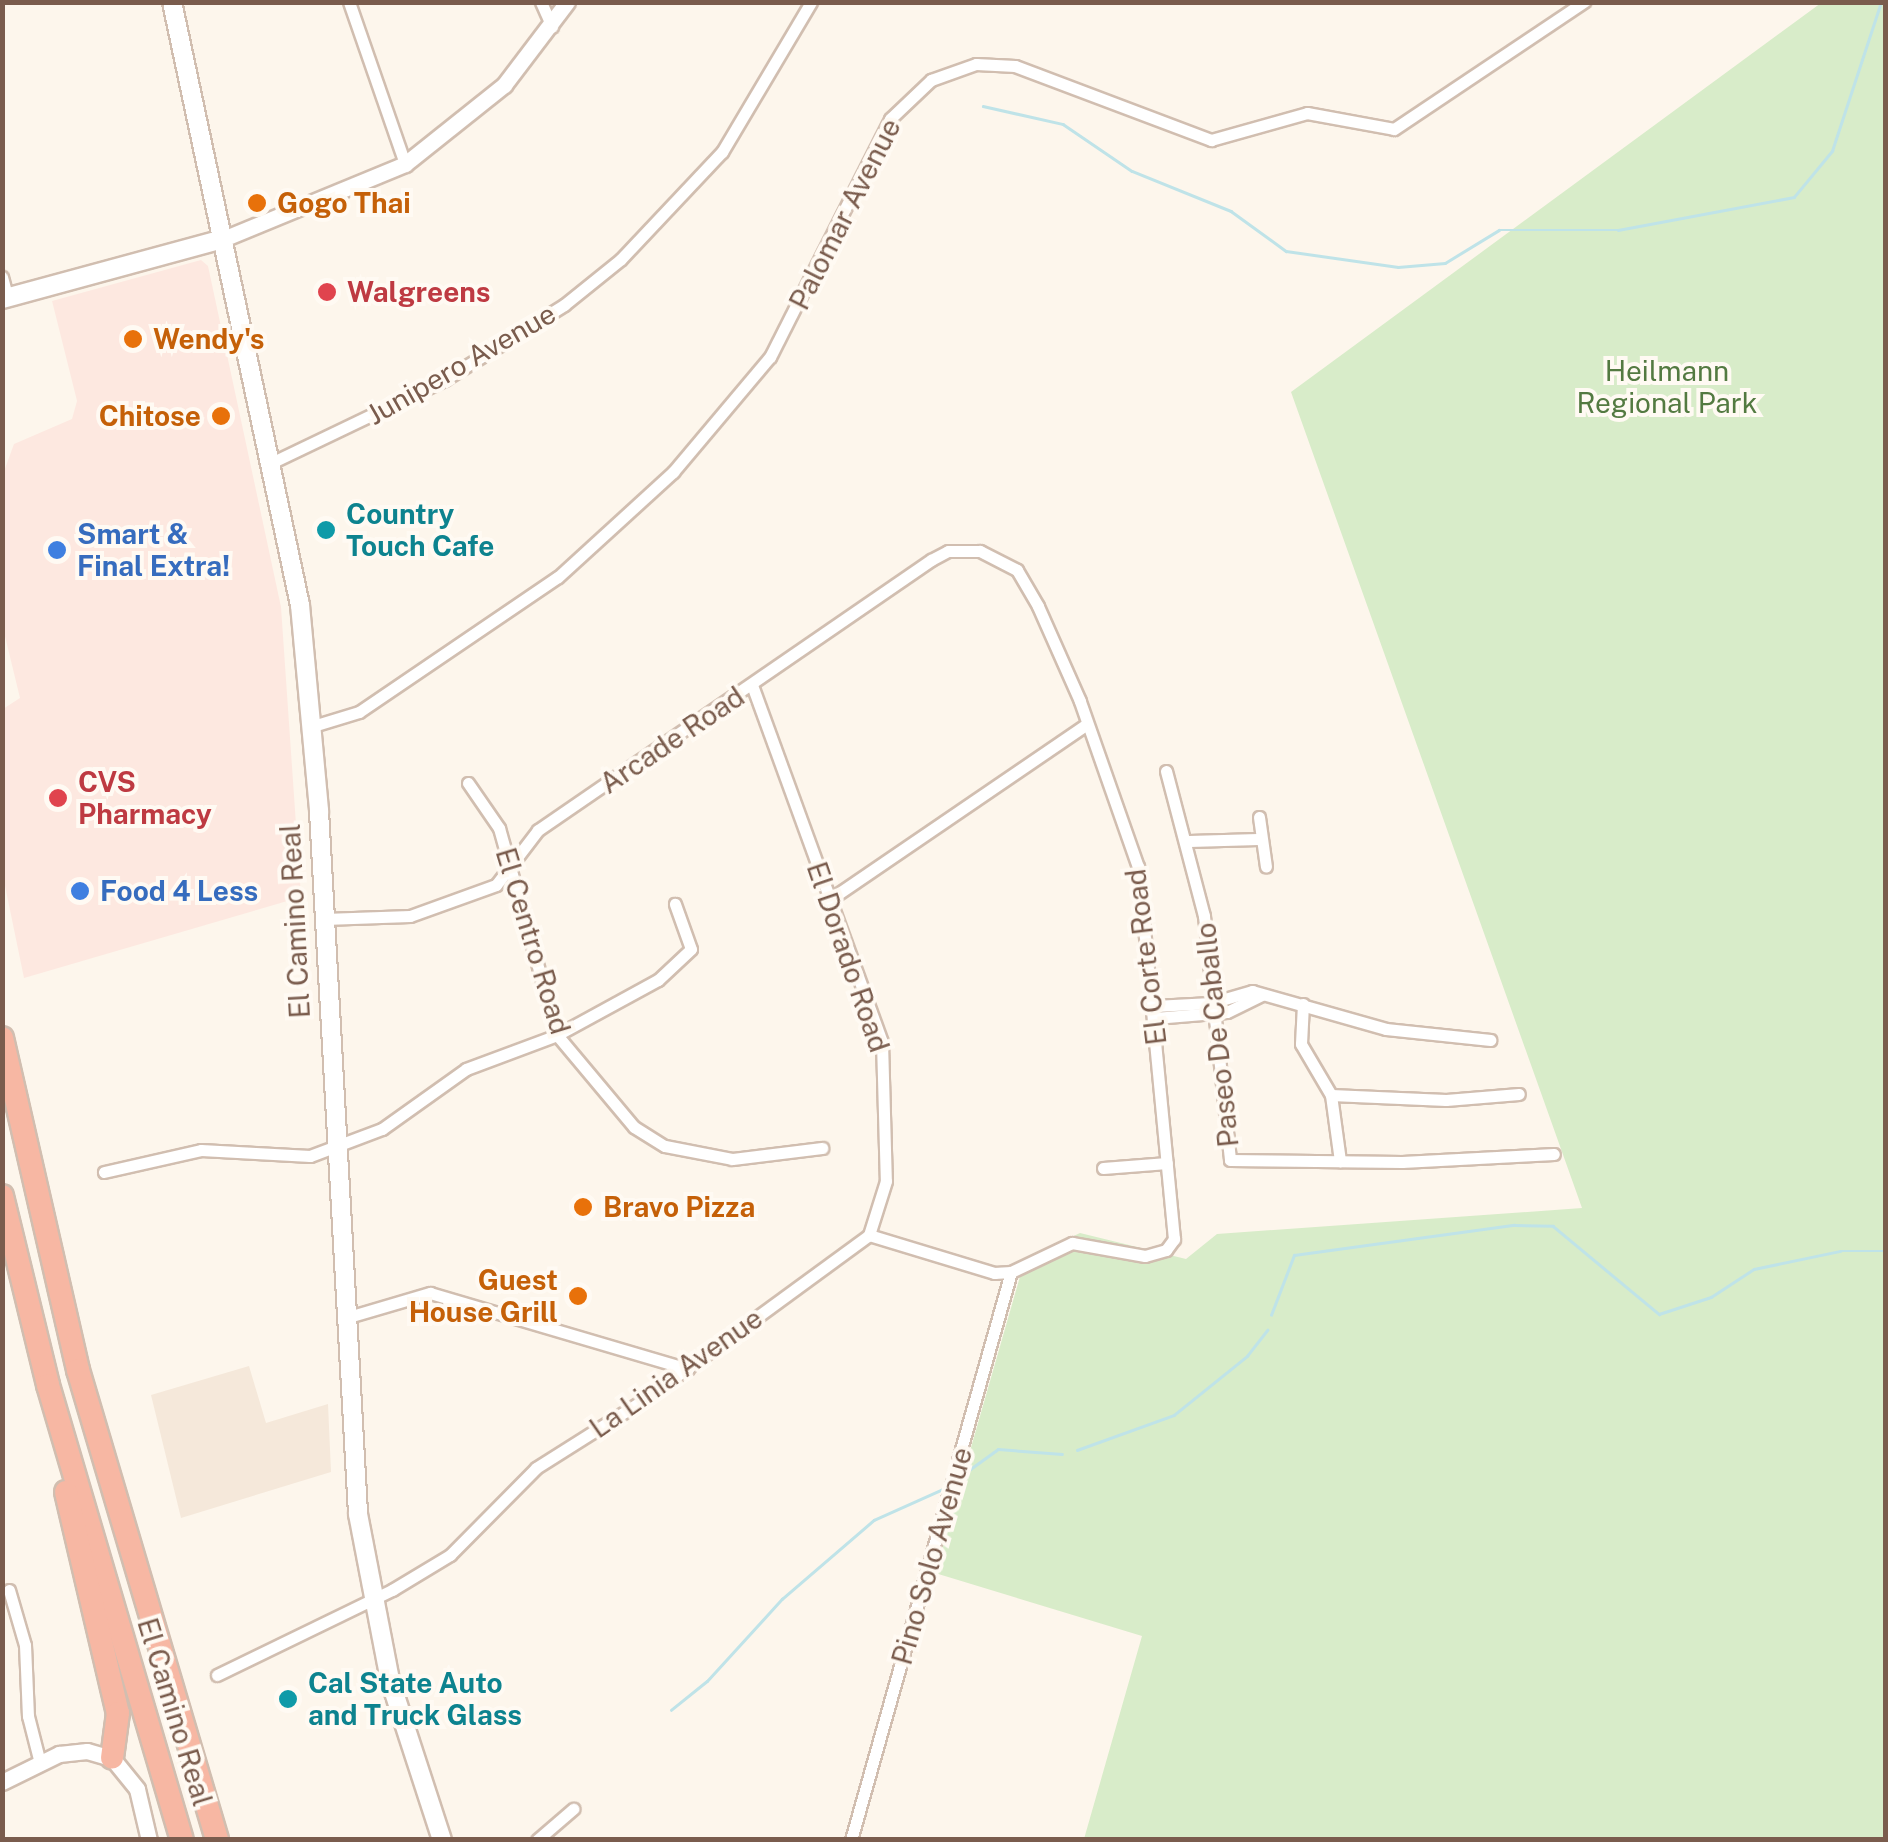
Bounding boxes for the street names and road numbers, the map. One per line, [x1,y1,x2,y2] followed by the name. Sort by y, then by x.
[782,113,908,315] street label: Palomar Avenue
[361,296,561,432] street label: Junipero Avenue
[593,679,751,801] street label: Arcade Road
[273,823,317,1019] street label: El Camino Real
[489,844,577,1038] street label: El Centro Road
[800,857,896,1057] street label: El Dorado Road
[1119,867,1173,1047] street label: El Corte Road
[1188,921,1246,1149] street label: Paseo De Caballo
[583,1301,769,1445] street label: La Linia Avenue
[885,1443,979,1669] street label: Pino Solo Avenue
[130,1614,220,1810] street label: El Camino Real

